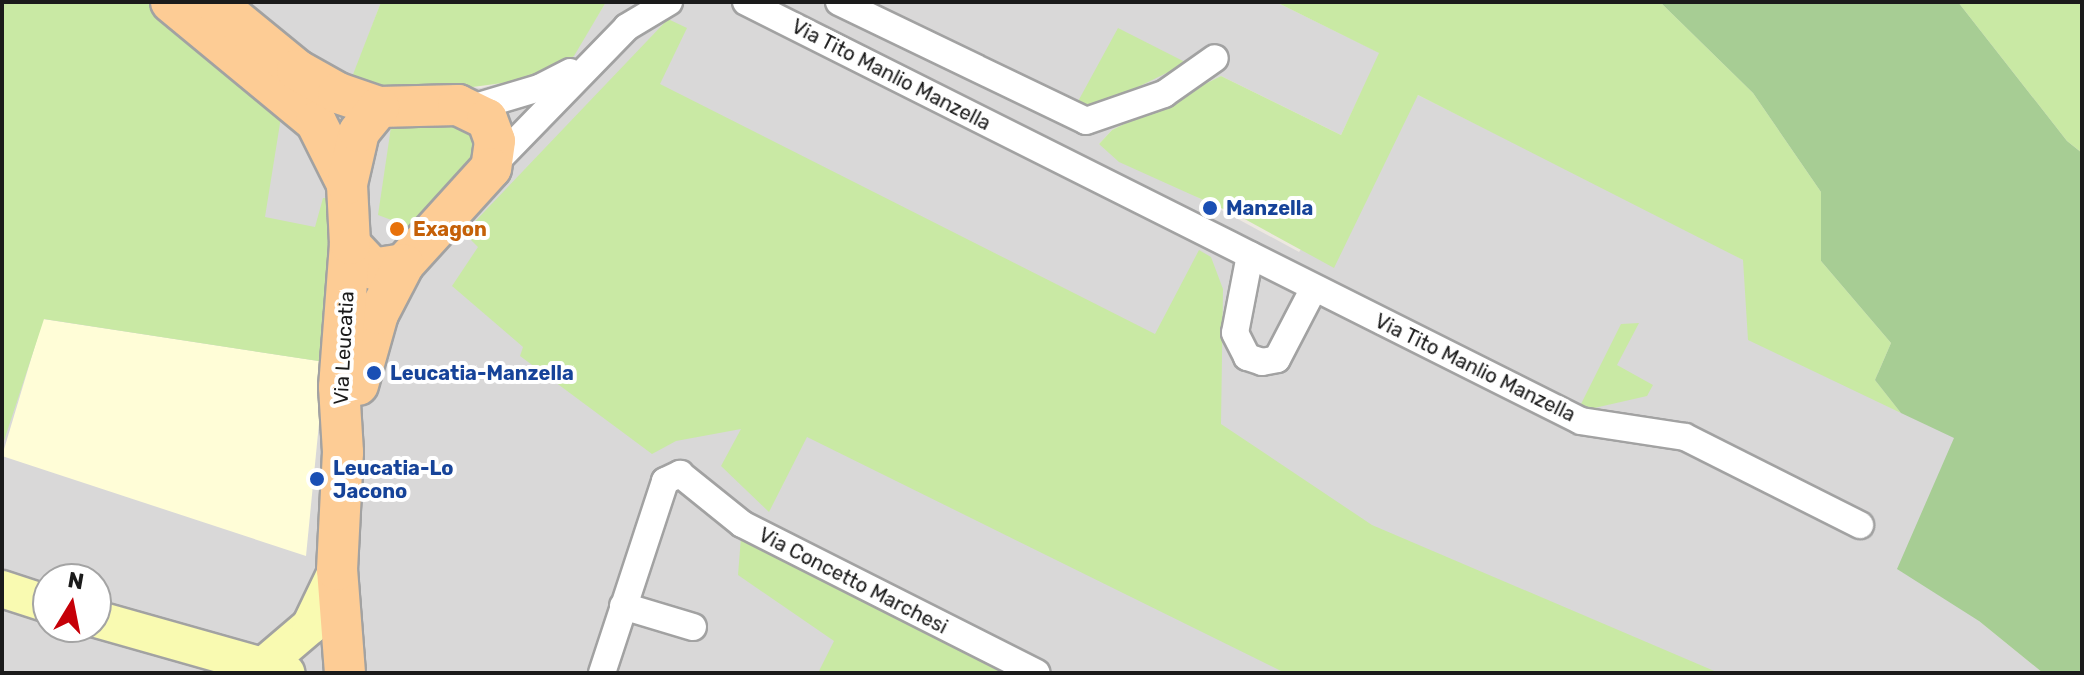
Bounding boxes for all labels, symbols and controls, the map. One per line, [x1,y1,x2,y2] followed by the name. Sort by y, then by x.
[787,14,995,136] street label: Via Tito Manlio Manzella
[1226,196,1313,220] place label: Manzella
[1201,199,1219,217] marker: Manzella
[413,217,487,241] place label: Exagon
[388,220,406,238] marker: Exagon
[329,291,359,405] street label: Via Leucatia
[1371,309,1579,427] street label: Via Tito Manlio Manzella
[390,361,574,385] place label: Leucatia-Manzella
[365,364,383,382] marker: Leucatia-Manzella
[333,456,453,503] place label: Leucatia-Lo Jacono
[308,470,326,488] marker: Leucatia-Lo Jacono
[755,523,951,639] street label: Via Concetto Marchesi
[32,563,112,643] north arrow
[66,566,86,596] text: N

